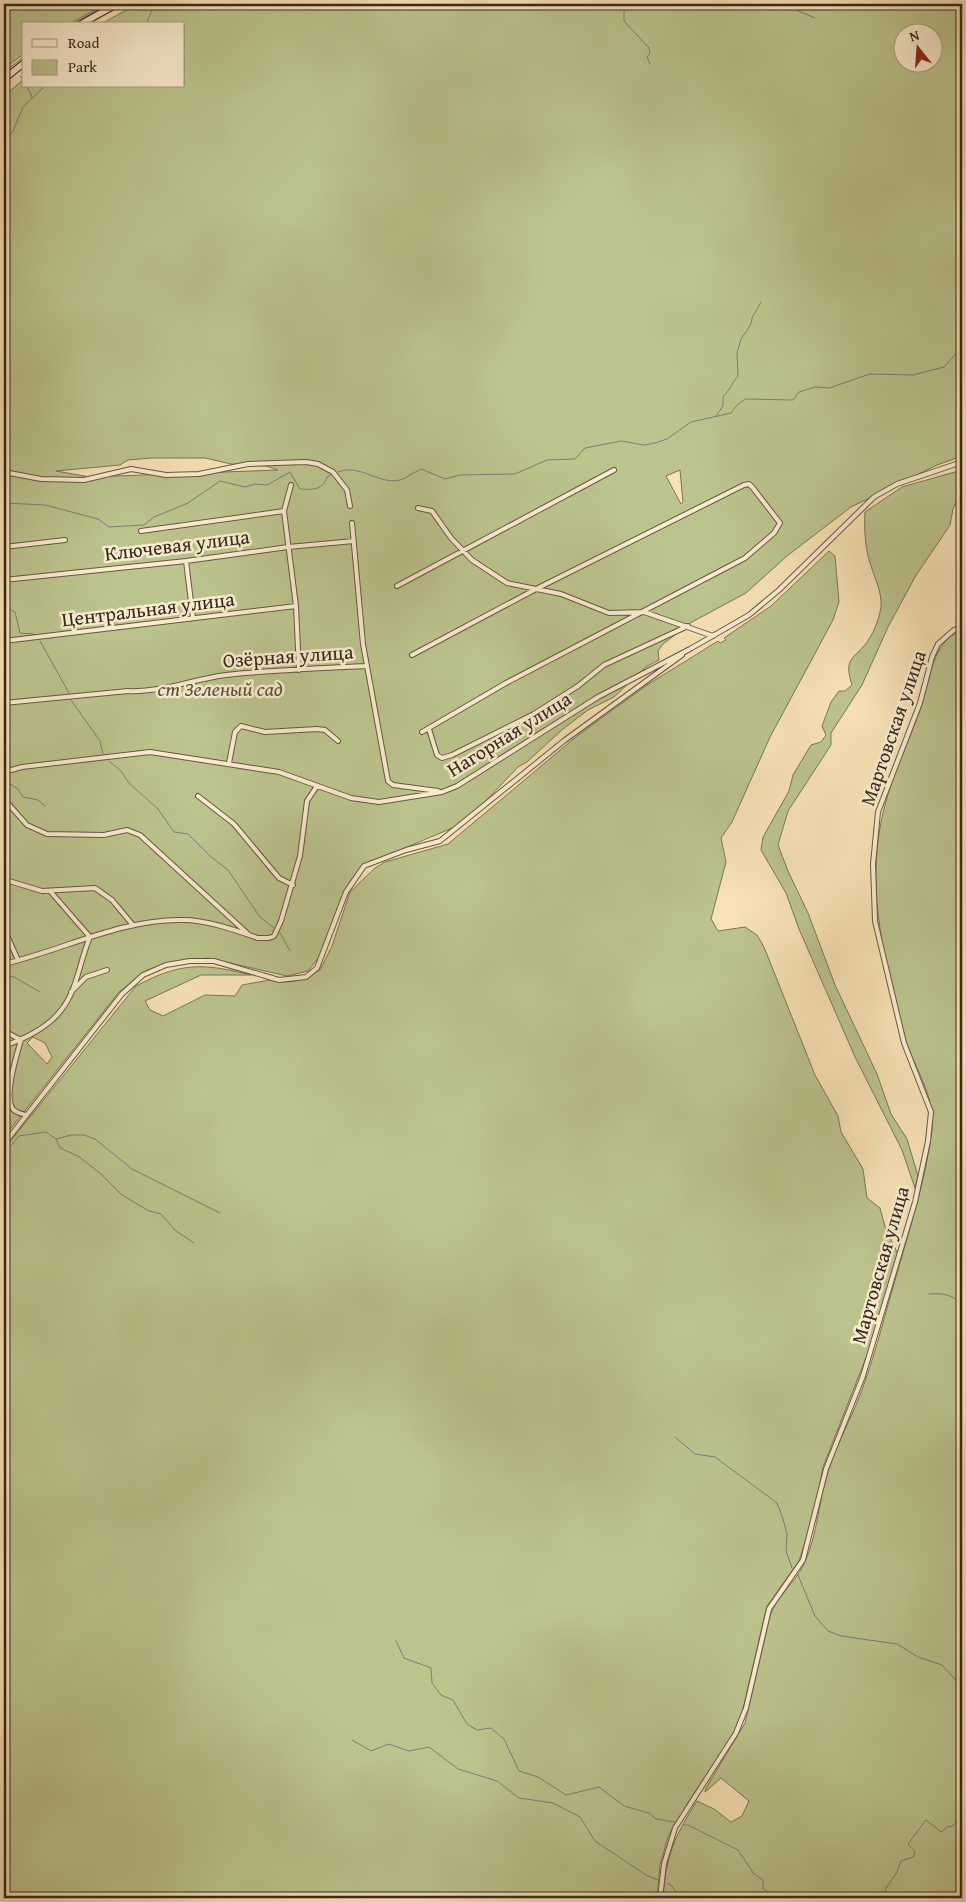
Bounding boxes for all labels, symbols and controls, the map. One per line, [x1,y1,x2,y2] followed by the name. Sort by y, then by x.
[22,22,185,88] legend
[894,22,944,72] north arrow
[907,24,922,46] text: N
[68,32,99,53] text: Road
[68,56,97,77] text: Park
[103,521,251,568] street label: Ключевая улица
[60,583,236,633] street label: Центральная улица
[222,636,355,675] street label: Озёрная улица
[852,646,933,810] street label: Мартовская улица
[157,674,283,703] park label: ст Зеленый сад
[441,683,577,783] street label: Нагорная улица
[843,1182,916,1347] street label: Мартовская улица

